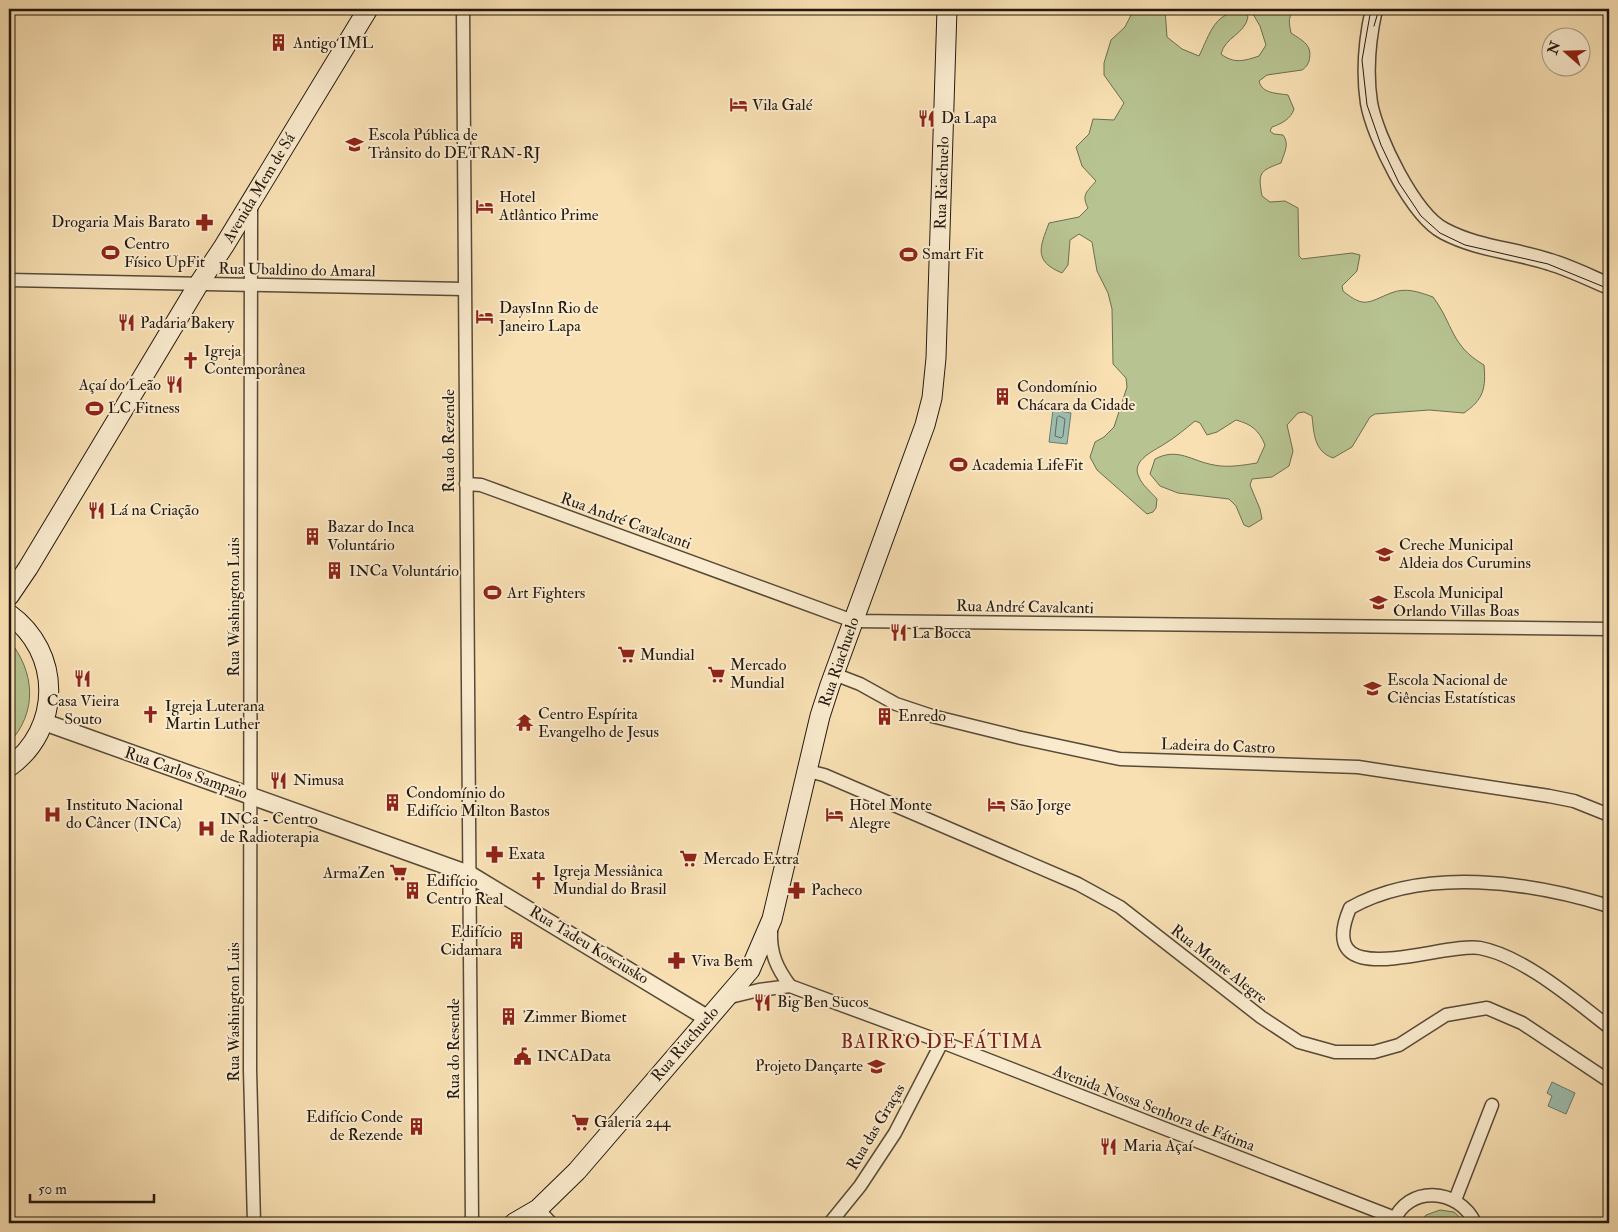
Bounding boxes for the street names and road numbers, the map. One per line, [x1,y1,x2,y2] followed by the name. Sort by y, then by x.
[218,129,300,247] street label: Avenida Mem de Sá
[930,136,954,230] street label: Rua Riachuelo
[218,259,376,281] street label: Rua Ubaldino do Amaral
[439,389,459,493] street label: Rua do Rezende
[558,488,694,554] street label: Rua André Cavalcanti
[224,537,244,677] street label: Rua Washington Luis
[956,596,1094,618] street label: Rua André Cavalcanti
[814,614,864,709] street label: Rua Riachuelo
[1161,734,1276,758] street label: Ladeira do Castro
[122,743,250,804] street label: Rua Carlos Sampaio
[526,901,653,989] street label: Rua Tadeu Kosciusko
[1167,920,1272,1008] street label: Rua Monte Alegre
[224,942,244,1082] street label: Rua Washington Luis
[444,998,464,1100] street label: Rua do Resende
[647,1002,723,1086] street label: Rua Riachuelo
[1049,1060,1258,1156] street label: Avenida Nossa Senhora de Fátima
[842,1080,910,1174] street label: Rua das Graças

